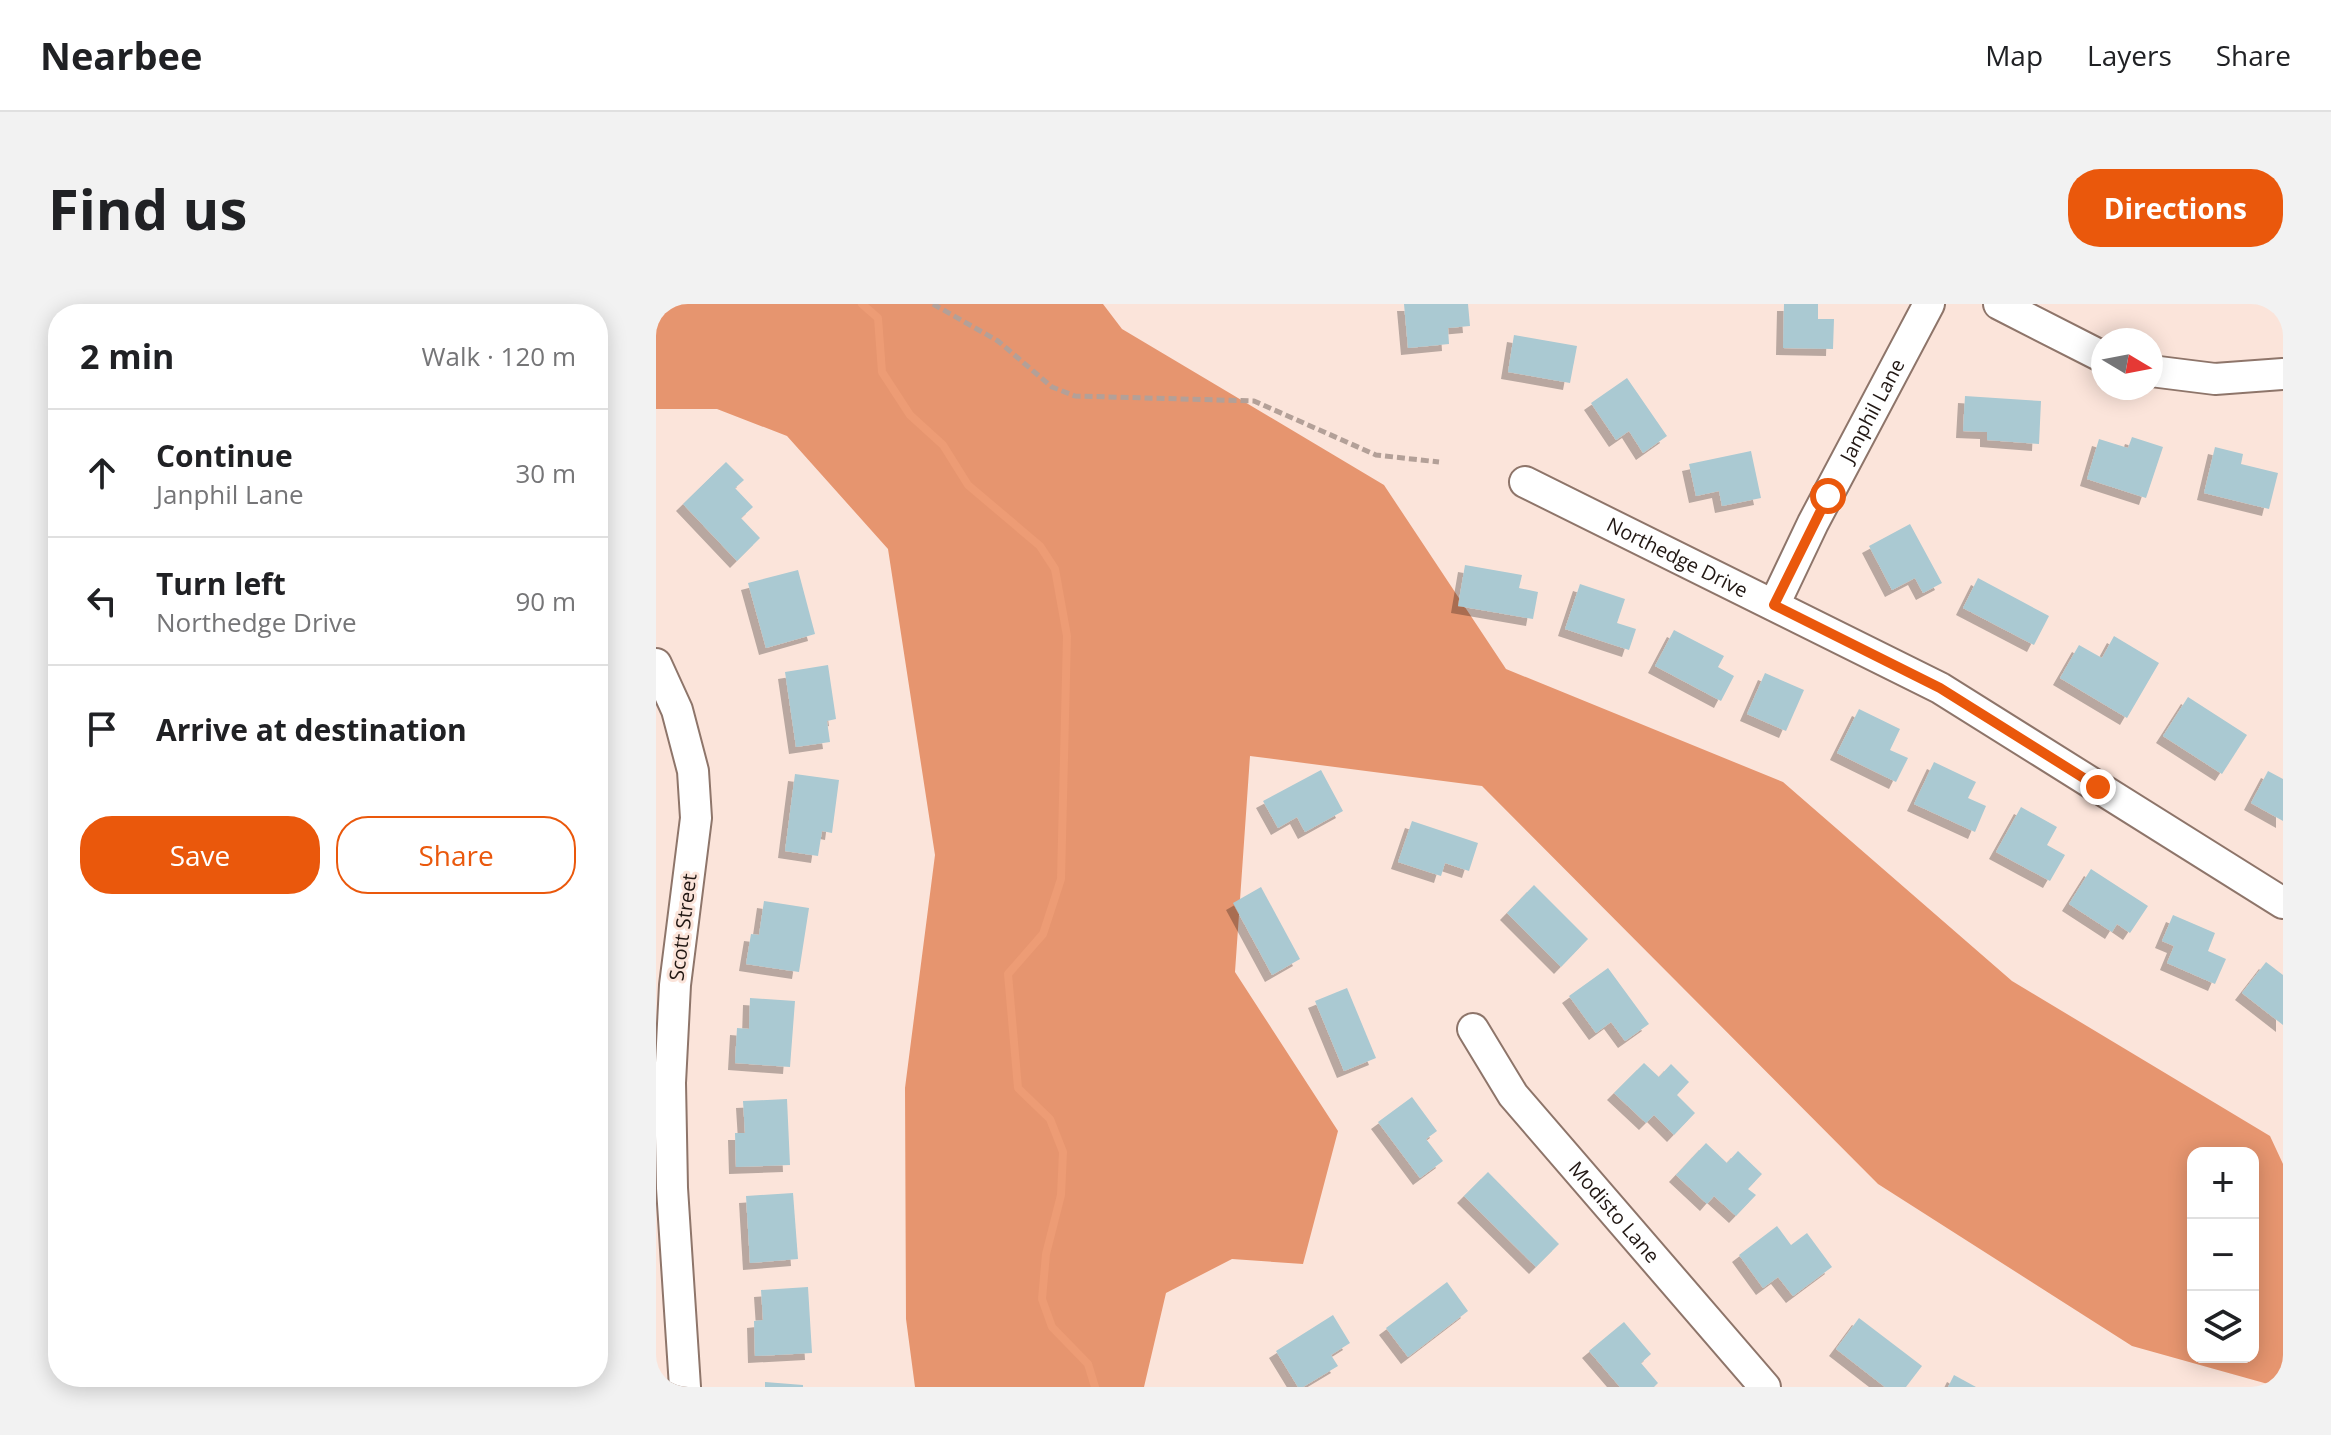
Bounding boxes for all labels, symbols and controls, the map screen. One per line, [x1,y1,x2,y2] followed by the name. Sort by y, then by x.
[40,29,203,81] text: Nearbee
[1985,36,2043,74] text: Map
[2087,36,2172,74] text: Layers
[2216,36,2291,74] text: Share
[2068,169,2283,247] button: Directions
[48,170,247,246] text: Find us
[2091,328,2163,400] north arrow
[80,333,174,379] text: 2 min
[422,338,576,374] text: Walk · 120 m
[1833,354,1911,469] street label: Janphil Lane
[156,435,293,476] text: Continue
[80,451,124,495] icon: ahead
[515,455,576,491] text: 30 m
[156,476,304,512] text: Janphil Lane
[1810,478,1846,514] route start
[1602,511,1753,604] street label: Northedge Drive
[156,563,286,604] text: Turn left
[80,579,124,623] icon: left
[515,583,576,619] text: 90 m
[156,604,357,640] text: Northedge Drive
[80,707,124,751] icon: arrive
[156,709,467,750] text: Arrive at destination
[2080,769,2116,805] route end
[80,816,320,894] button: Save
[336,816,576,894] button: Share
[663,872,702,982] street label: Scott Street
[2187,1147,2259,1363] map controls
[2187,1147,2259,1219] button: +
[1563,1155,1666,1269] street label: Modisto Lane
[2187,1219,2259,1291] button: −
[2187,1291,2259,1363] button: layers

